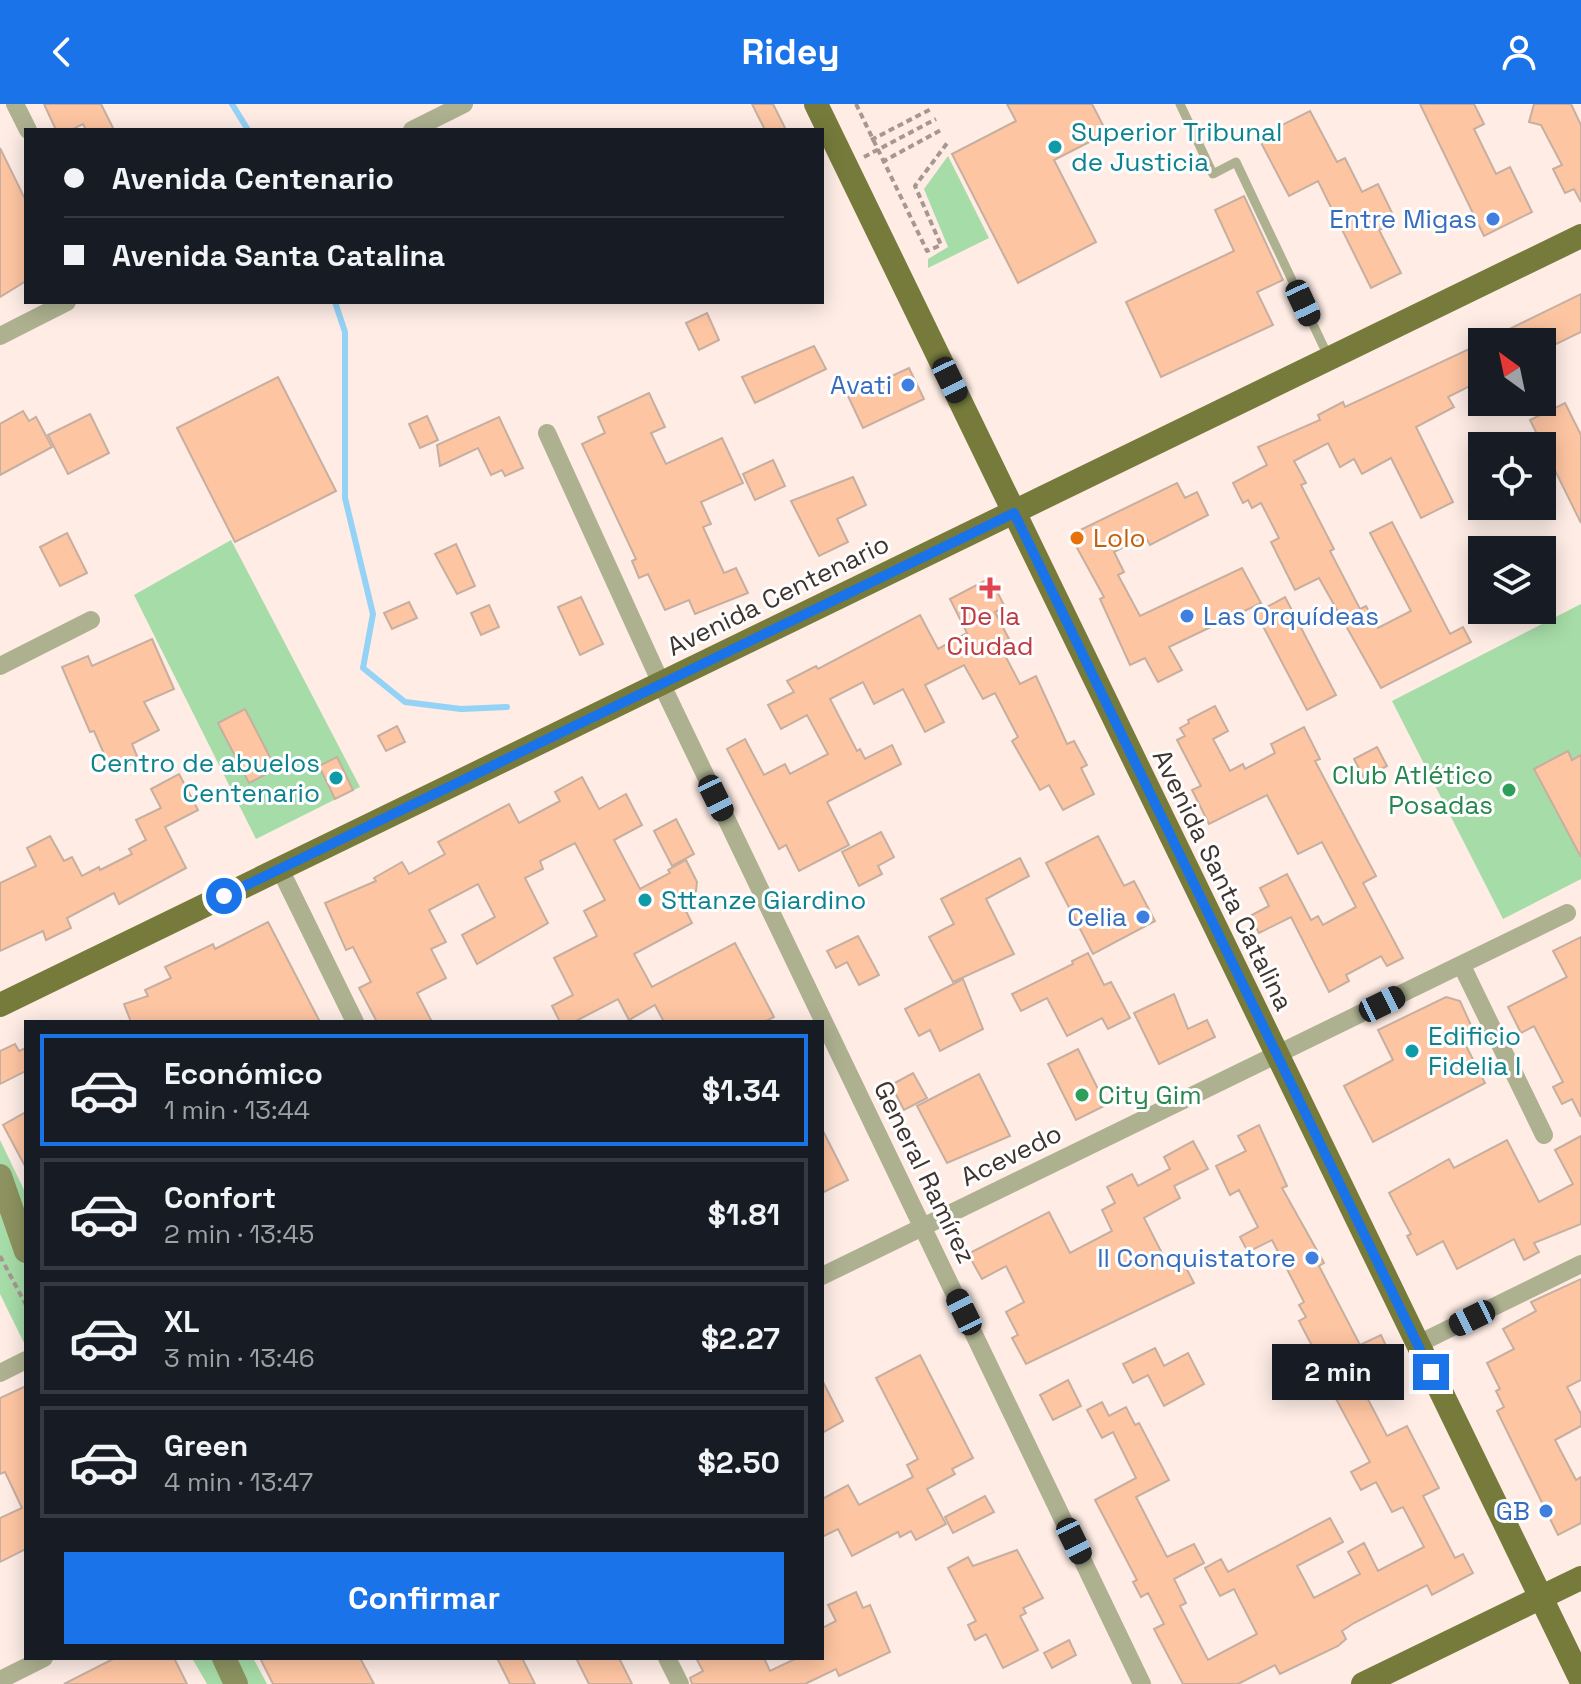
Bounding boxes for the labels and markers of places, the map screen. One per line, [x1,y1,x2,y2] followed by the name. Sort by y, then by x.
[1071,115,1282,179] place label: Superior Tribunal de Justicia
[1046,138,1064,156] marker: Superior Tribunal de Justicia
[1329,202,1477,236] place label: Entre Migas
[1484,210,1502,228] marker: Entre Migas
[830,368,892,402] place label: Avati
[899,376,917,394] marker: Avati
[1093,521,1146,555] place label: Lolo
[1068,529,1086,547] marker: Lolo
[981,579,999,597] marker: De la Ciudad
[946,599,1034,663] place label: De la Ciudad
[1203,599,1379,633] place label: Las Orquídeas
[1178,607,1196,625] marker: Las Orquídeas
[90,746,320,810] place label: Centro de abuelos Centenario
[1332,758,1493,822] place label: Club Atlético Posadas
[327,769,345,787] marker: Centro de abuelos Centenario
[1500,781,1518,799] marker: Club Atlético Posadas
[661,883,866,917] place label: Sttanze Giardino
[636,891,654,909] marker: Sttanze Giardino
[1067,900,1127,934] place label: Celia
[1134,908,1152,926] marker: Celia
[1428,1019,1521,1083] place label: Edificio Fidelia I
[1403,1042,1421,1060] marker: Edificio Fidelia I
[1098,1078,1202,1112] place label: City Gim
[1073,1086,1091,1104] marker: City Gim
[1097,1241,1296,1275] place label: Il Conquistatore
[1303,1249,1321,1267] marker: Il Conquistatore
[1496,1494,1530,1528] place label: GB
[1537,1502,1555,1520] marker: GB

